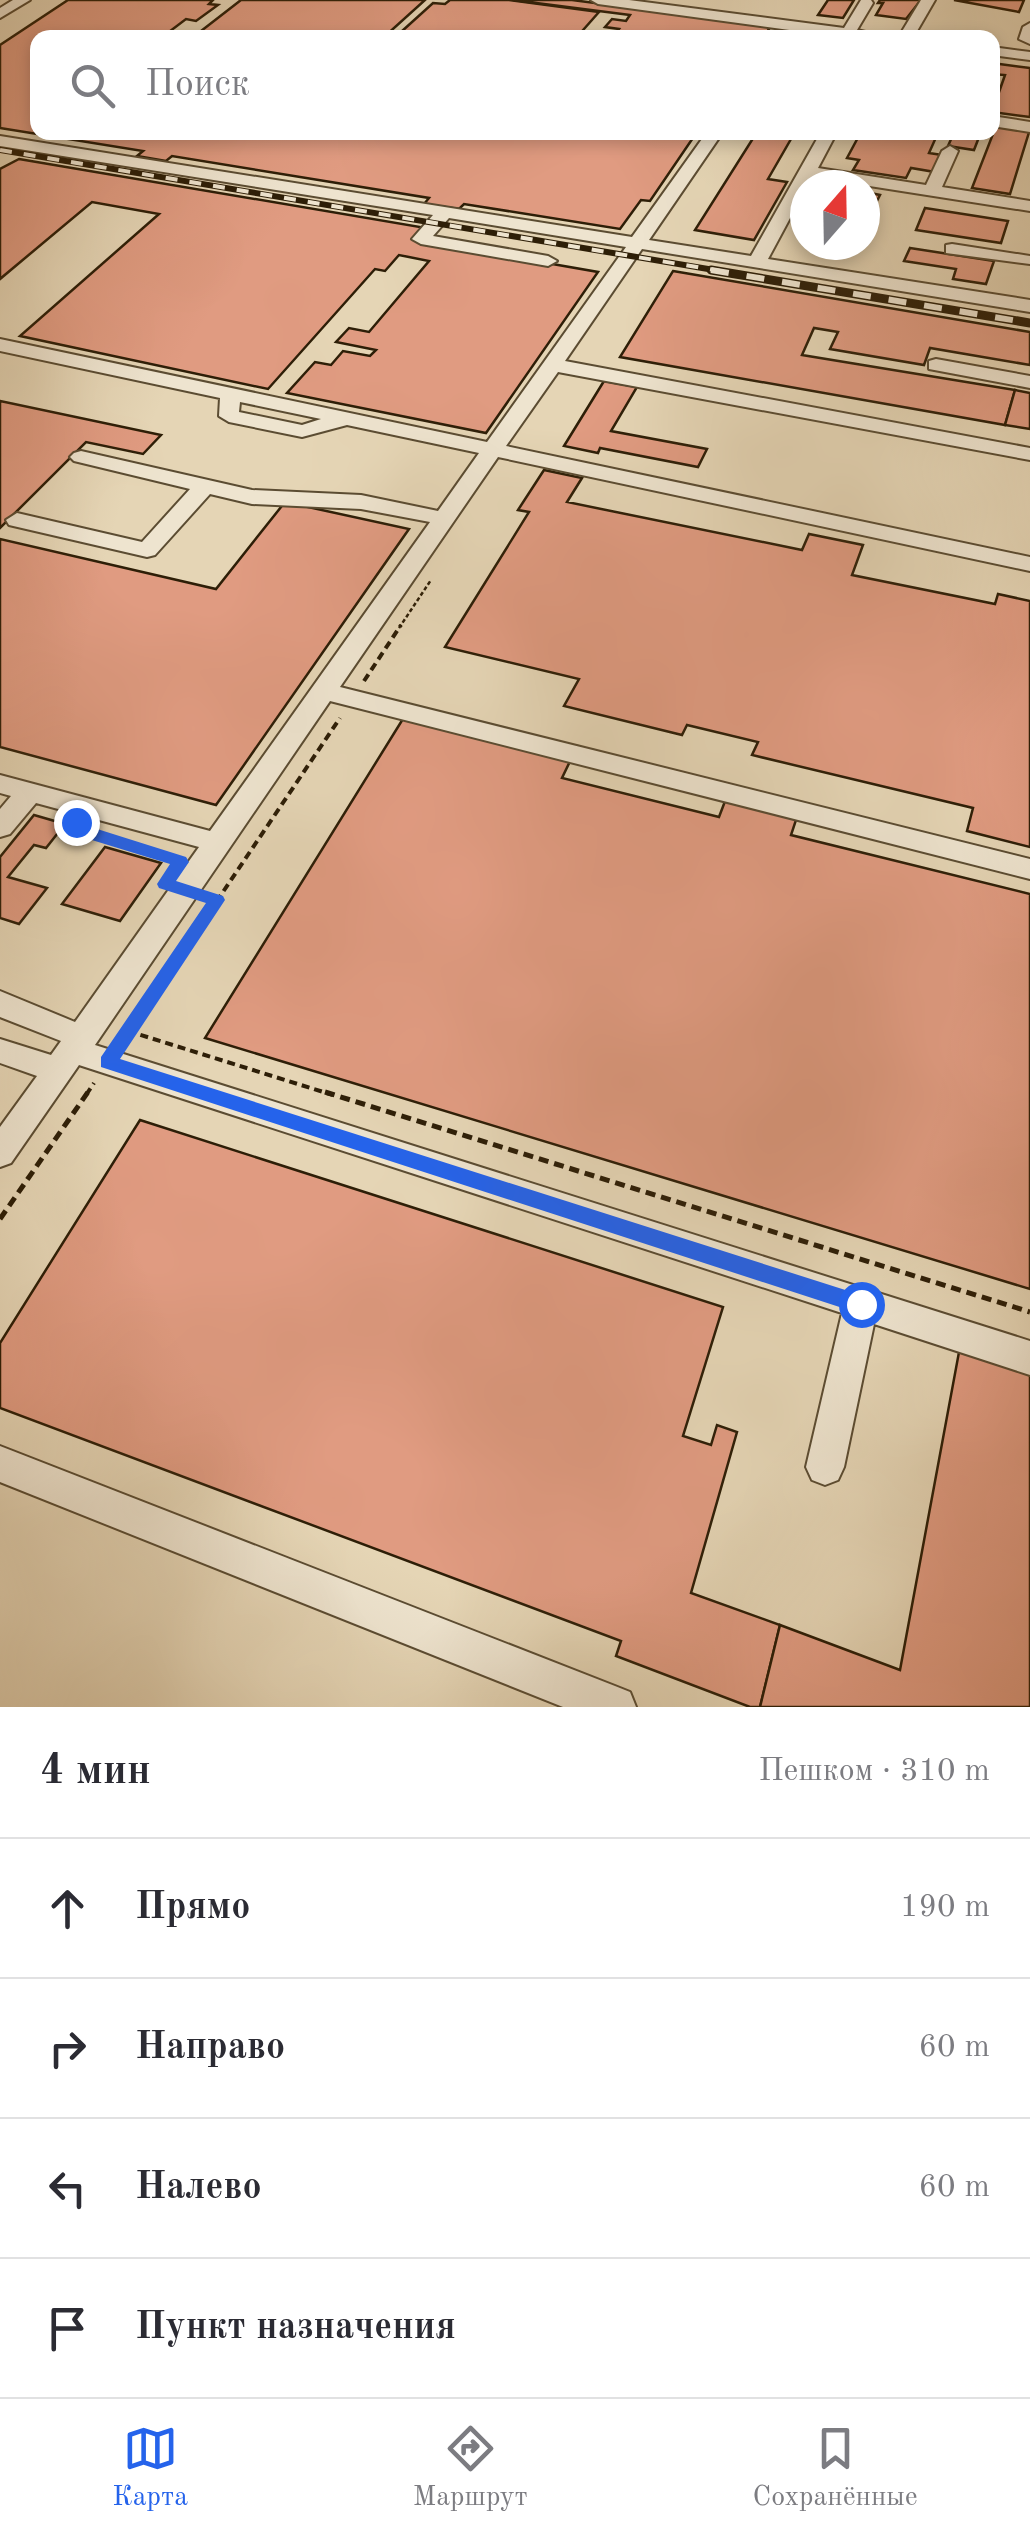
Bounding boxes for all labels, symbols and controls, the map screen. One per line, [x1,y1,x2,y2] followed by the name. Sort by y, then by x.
[30,30,1000,140] search box
[65,58,120,113] icon: search
[145,66,250,104] text: Поиск
[790,170,880,260] north arrow
[54,800,100,846] route end
[839,1282,885,1328] route start
[40,1751,151,1793] text: 4 мин
[758,1756,990,1788] text: Пешком · 310 m
[40,1881,95,1936] icon: ahead
[135,1889,250,1927] text: Прямо
[900,1892,990,1924] text: 190 m
[40,2021,95,2076] icon: right
[135,2029,285,2067] text: Направо
[919,2032,990,2064] text: 60 m
[40,2161,95,2216] icon: left
[135,2169,262,2207] text: Налево
[919,2172,990,2204] text: 60 m
[40,2301,95,2356] icon: arrive
[135,2309,456,2347] text: Пункт назначения
[112,2421,188,2516] tab: Карта
[413,2421,528,2516] tab: Маршрут
[752,2421,918,2516] tab: Сохранённые

